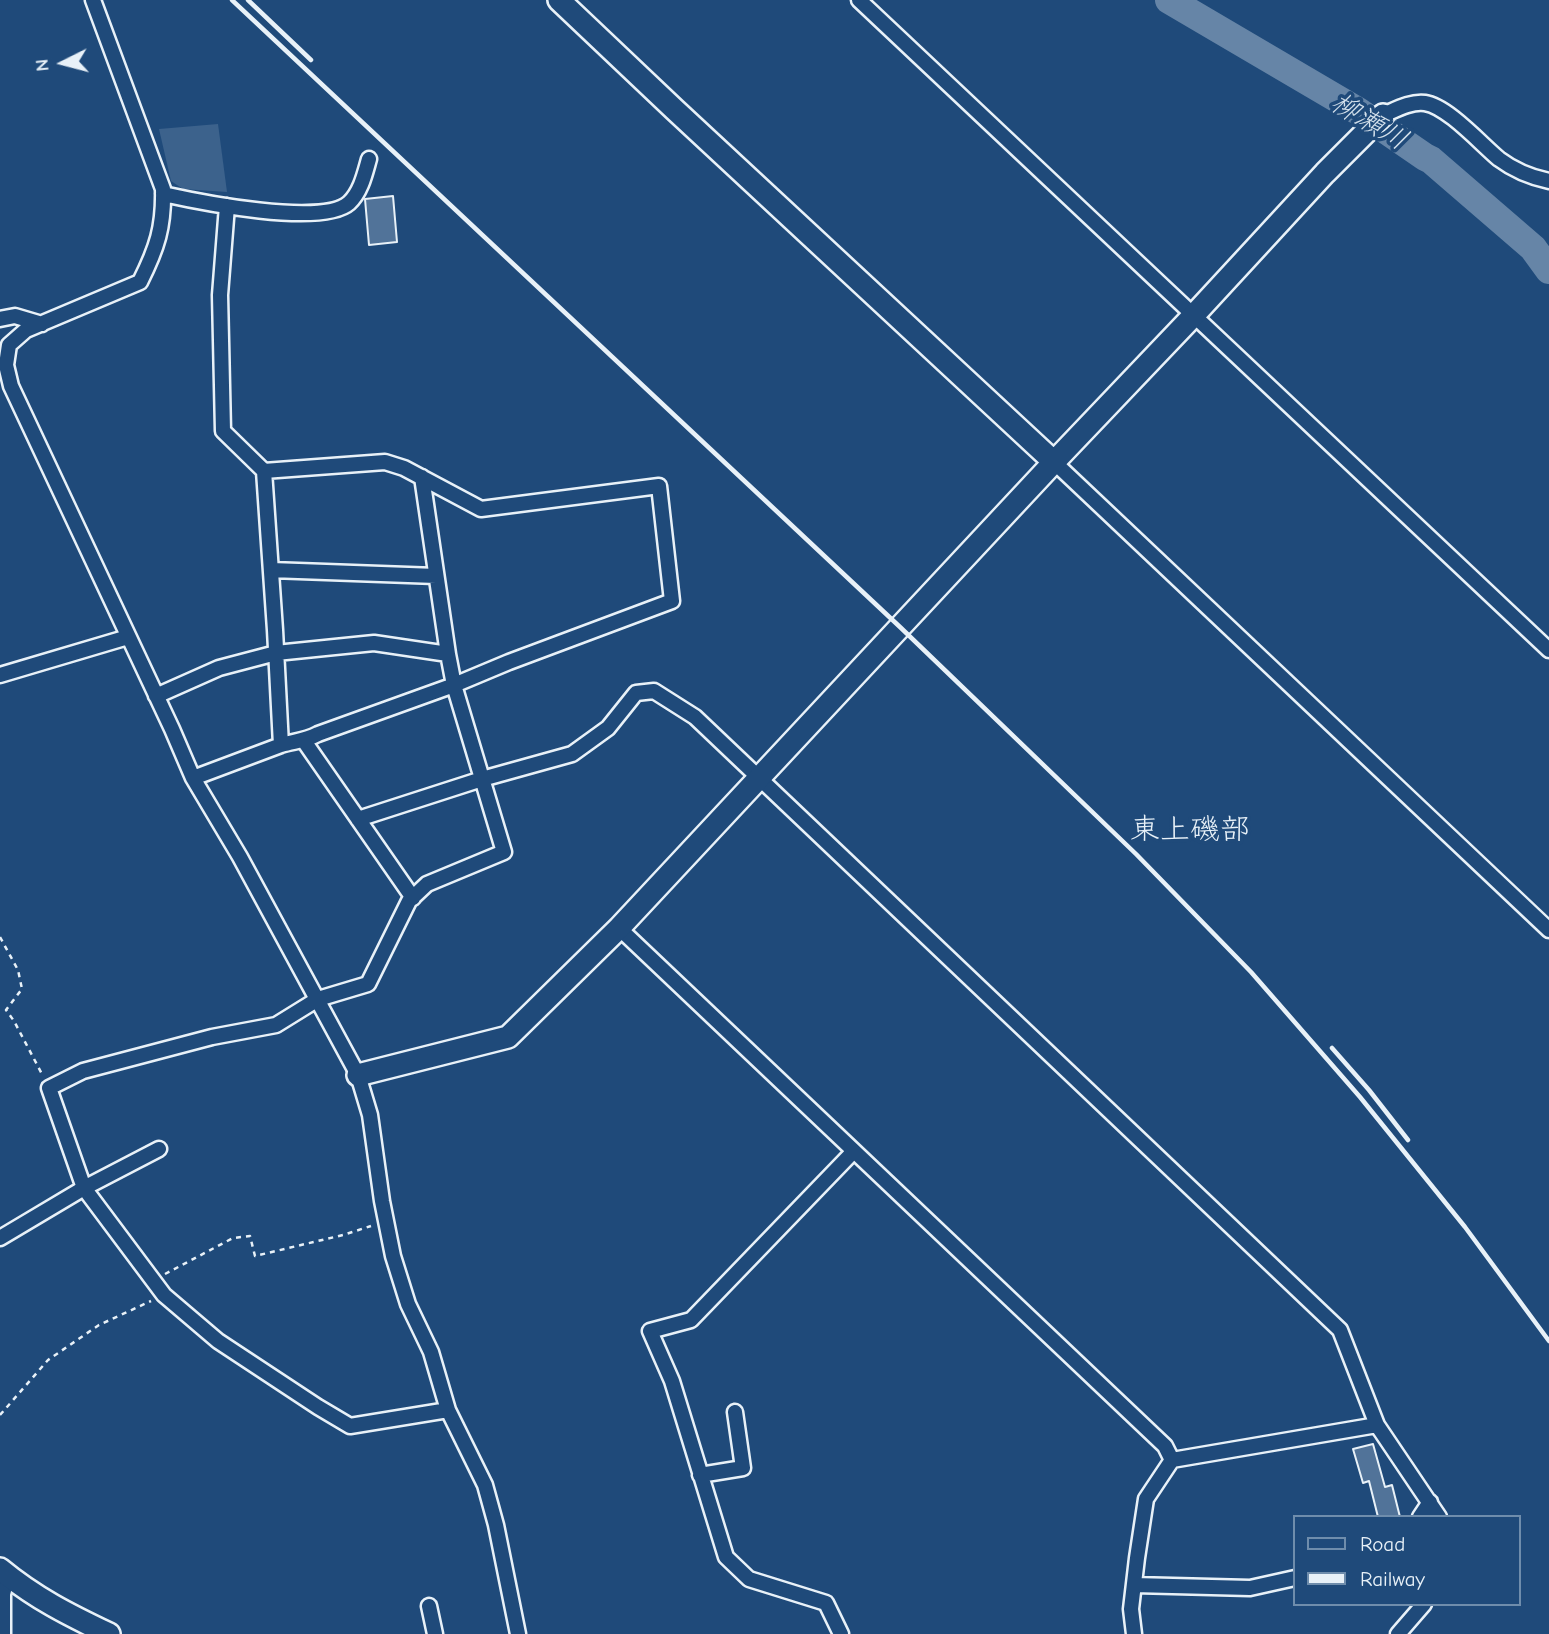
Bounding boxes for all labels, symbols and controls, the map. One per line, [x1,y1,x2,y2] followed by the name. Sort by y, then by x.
[28,28,98,98] north arrow
[31,58,54,73] text: N
[1324,86,1414,158] water label: 柳瀬川
[1130,813,1250,849] district label: 東上磯部
[1294,1515,1521,1606] legend
[1360,1532,1405,1556] text: Road
[1360,1567,1425,1591] text: Railway

